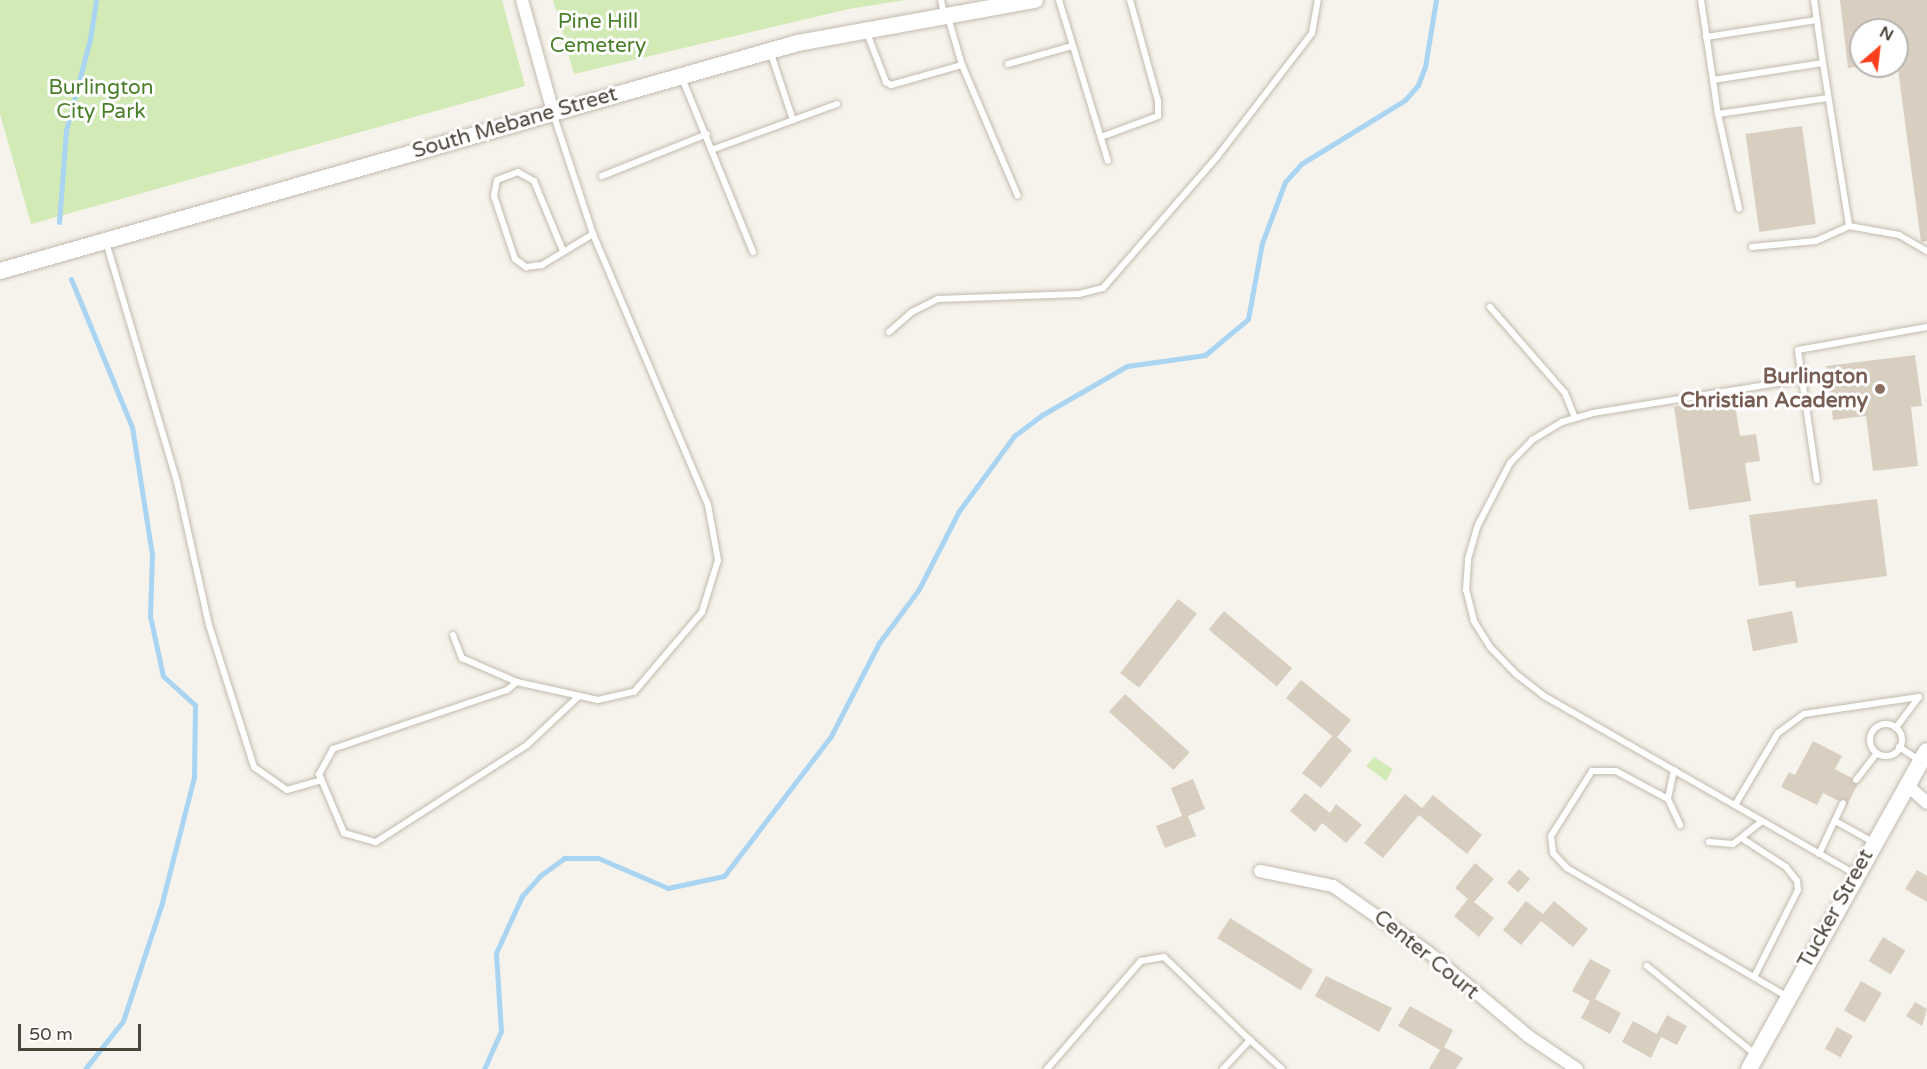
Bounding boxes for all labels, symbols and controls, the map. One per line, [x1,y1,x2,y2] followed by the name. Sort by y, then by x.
[550,9,646,59] park label: Pine Hill Cemetery
[1849,18,1909,78] north arrow
[1876,22,1897,46] text: N
[48,75,154,125] park label: Burlington City Park
[410,82,620,164] street label: South Mebane Street
[1680,364,1868,414] place label: Burlington Christian Academy
[1873,382,1887,396] marker: Burlington Christian Academy
[1793,845,1879,973] street label: Tucker Street
[1368,905,1484,1005] street label: Center Court
[21,1012,144,1050] scale bar
[29,1023,73,1045] text: 50 m

